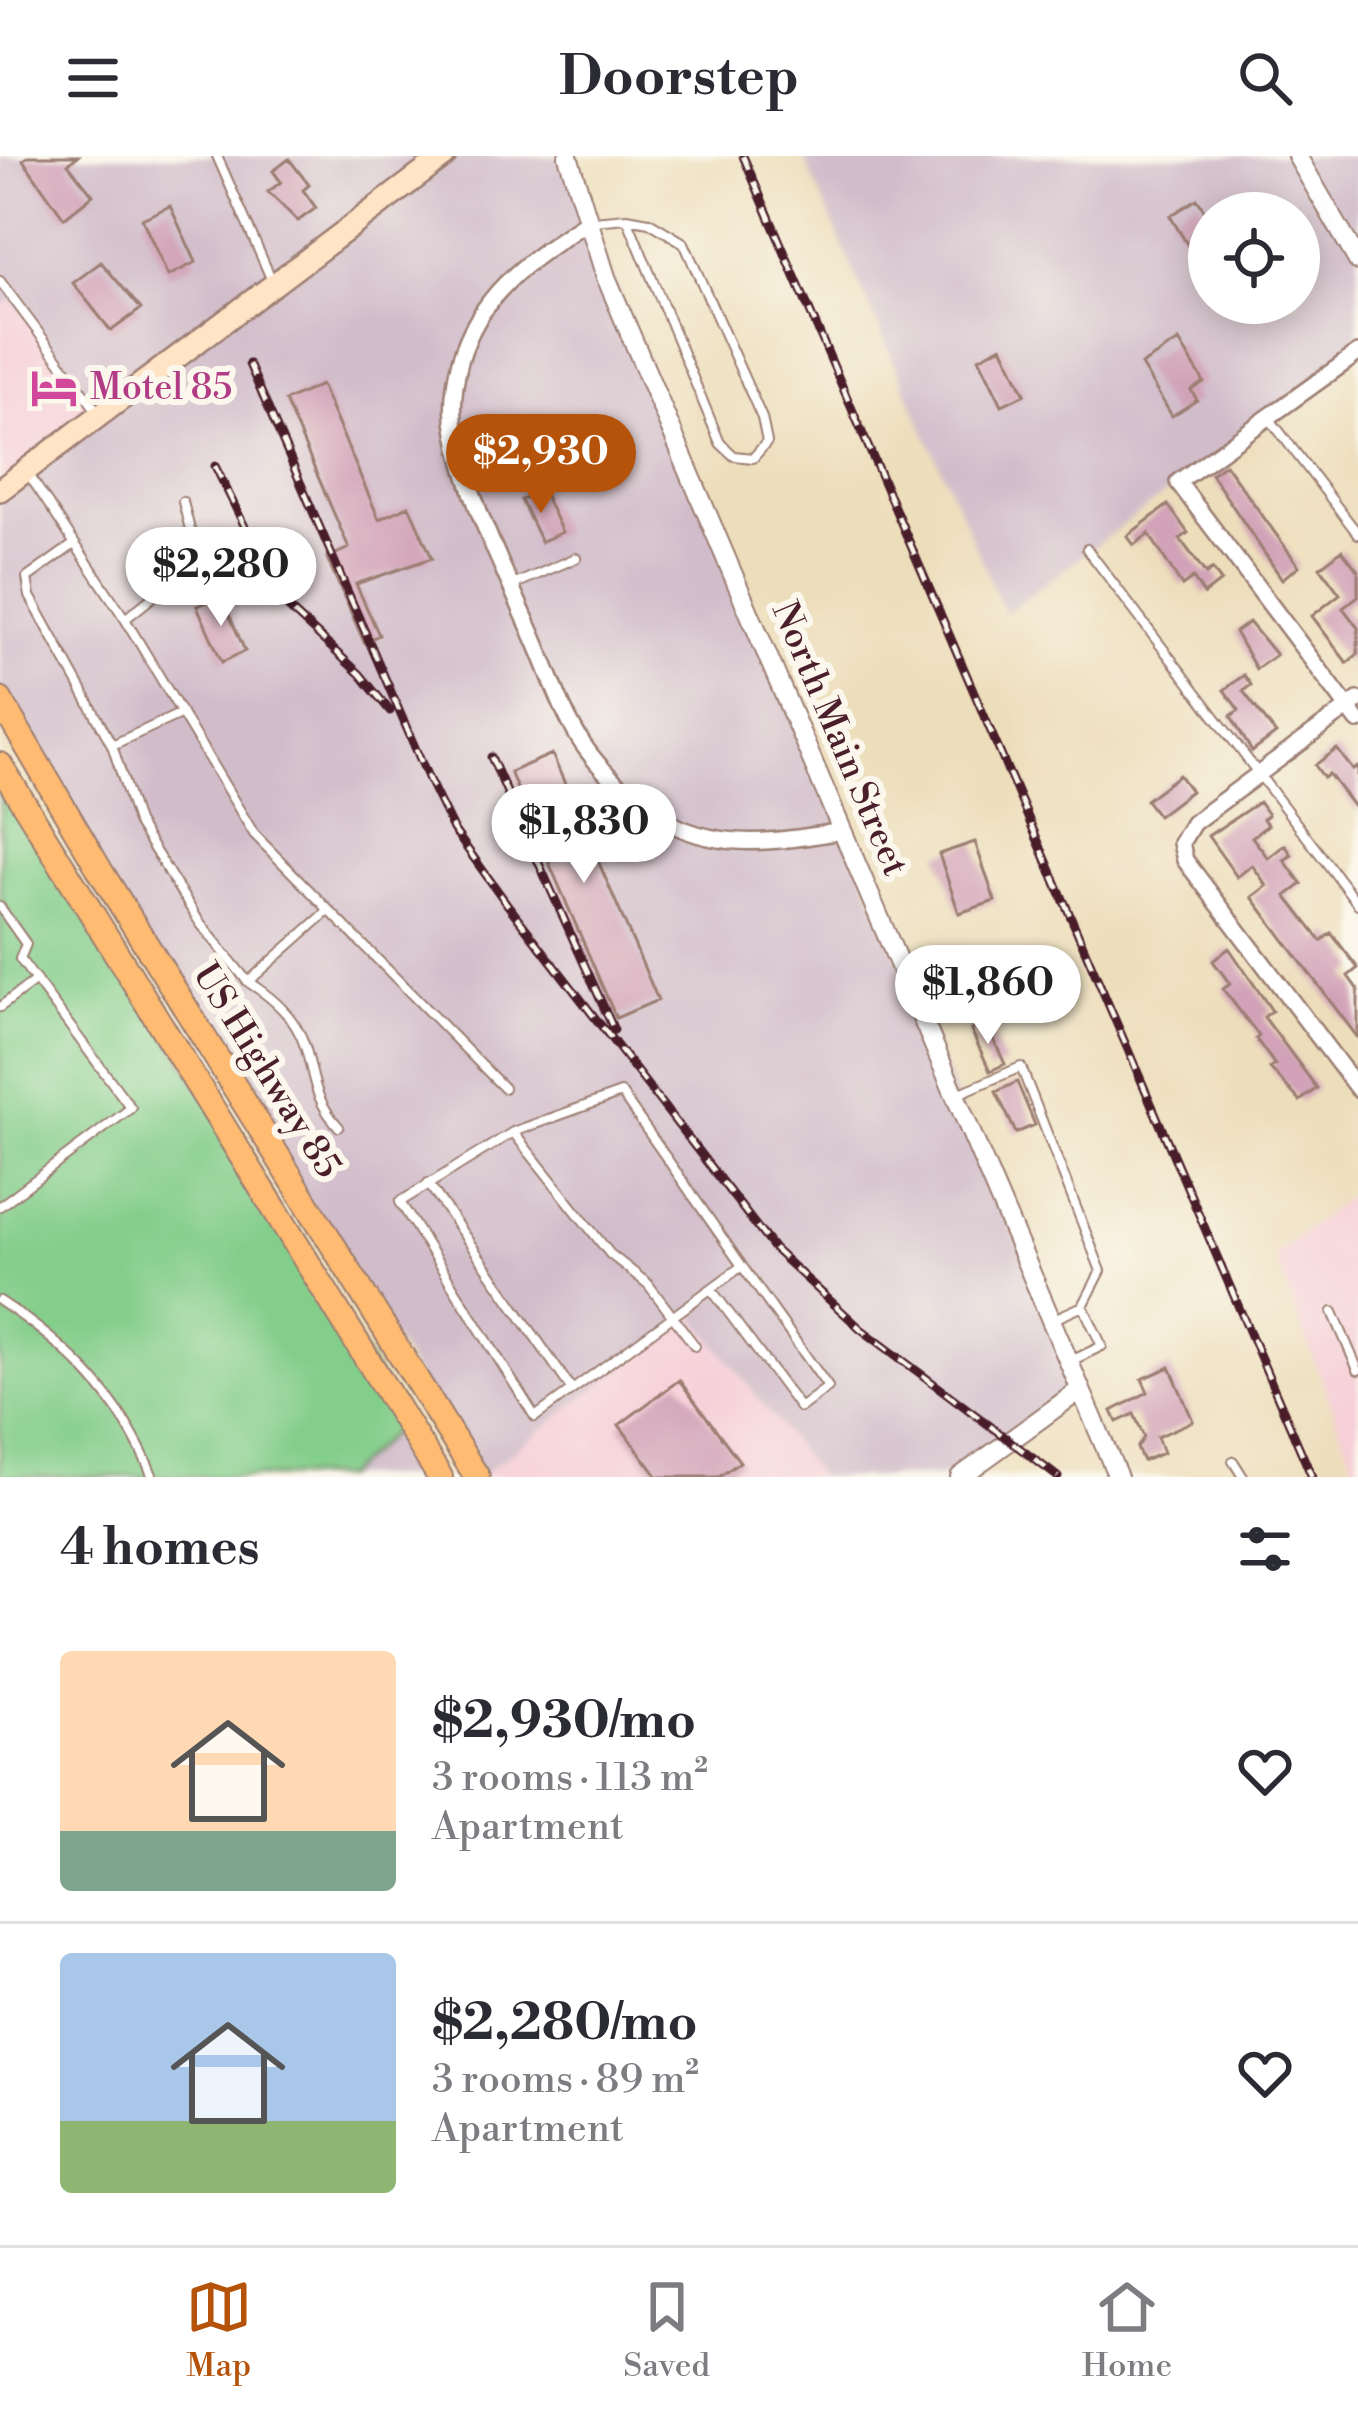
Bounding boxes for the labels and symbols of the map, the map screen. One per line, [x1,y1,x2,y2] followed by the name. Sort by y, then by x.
[29,363,79,413] hotel icon: Motel 85
[90,366,232,411] place label: Motel 85
[443,414,639,516] pin: $2,930
[123,527,319,629] pin: $2,280
[761,595,917,883] street label: North Main Street
[486,784,682,886] pin: $1,830
[890,945,1086,1047] pin: $1,860
[182,955,350,1187] street label: US Highway 85

